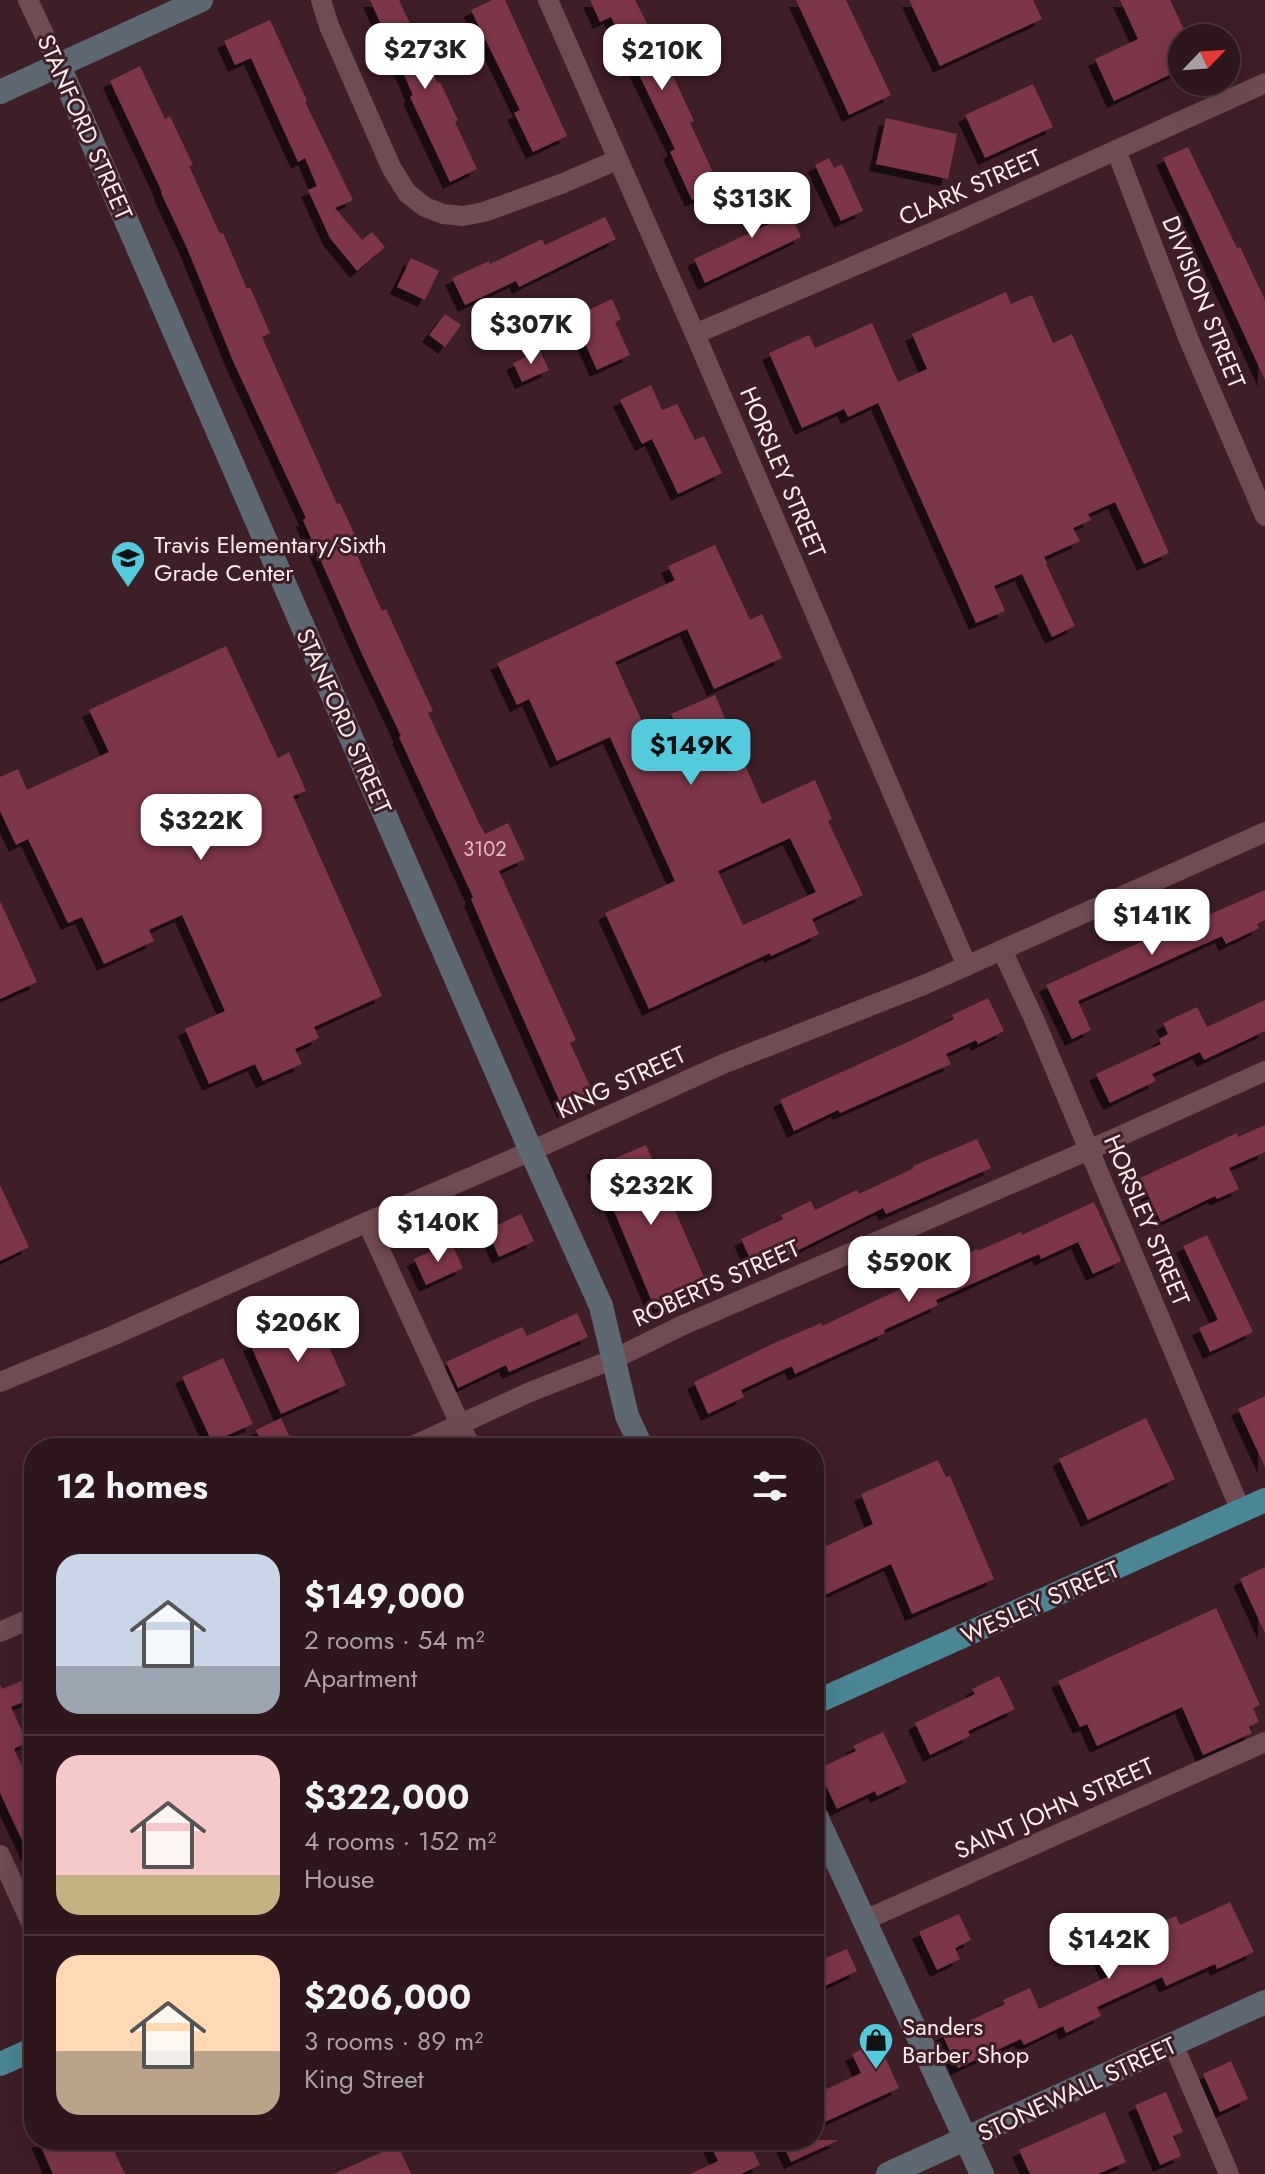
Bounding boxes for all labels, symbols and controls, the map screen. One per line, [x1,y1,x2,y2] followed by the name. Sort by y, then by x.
[369,23,481,91] pin: $273K
[606,24,718,92] pin: $210K
[1168,24,1240,96] north arrow
[1168,24,1240,96] map controls
[28,29,142,225] street label: STANFORD STREET
[383,30,467,68] text: $273K
[621,31,703,69] text: $210K
[893,140,1047,234] street label: CLARK STREET
[696,172,808,240] pin: $313K
[712,179,792,217] text: $313K
[1153,211,1255,393] street label: DIVISION STREET
[475,298,587,366] pin: $307K
[489,305,573,343] text: $307K
[731,381,835,563] street label: HORSLEY STREET
[154,527,387,590] place label: Travis Elementary/Sixth Grade Center
[109,539,147,589] school or university icon: Travis Elementary/Sixth Grade Center
[287,623,401,819] street label: STANFORD STREET
[635,719,747,787] pin: $149K
[649,726,733,764] text: $149K
[145,794,257,862] pin: $322K
[159,801,243,839] text: $322K
[463,835,507,864] house number: 3102
[1096,889,1208,957] pin: $141K
[1113,896,1191,934] text: $141K
[551,1037,691,1127] street label: KING STREET
[1095,1129,1199,1311] street label: HORSLEY STREET
[595,1159,707,1227] pin: $232K
[609,1166,693,1204] text: $232K
[382,1196,494,1264] pin: $140K
[397,1203,479,1241] text: $140K
[627,1231,805,1335] street label: ROBERTS STREET
[853,1236,965,1304] pin: $590K
[866,1243,952,1281] text: $590K
[242,1296,354,1364] pin: $206K
[255,1303,341,1341] text: $206K
[56,1462,208,1511] text: 12 homes
[748,1464,792,1508] icon: filters
[955,1551,1125,1653] street label: WESLEY STREET
[304,1572,465,1621] text: $149,000
[120,1586,216,1682] icon: home
[304,1621,485,1659] text: 2 rooms · 54 m²
[304,1659,417,1697] text: Apartment
[949,1748,1159,1868] street label: SAINT JOHN STREET
[304,1773,469,1822] text: $322,000
[120,1787,216,1883] icon: home
[304,1822,496,1860] text: 4 rooms · 152 m²
[304,1860,374,1898] text: House
[1053,1913,1165,1981] pin: $142K
[1068,1920,1150,1958] text: $142K
[304,1973,471,2022] text: $206,000
[120,1987,216,2083] icon: home
[902,2009,1029,2072] place label: Sanders Barber Shop
[857,2021,895,2071] shop icon: Sanders Barber Shop
[304,2022,483,2060] text: 3 rooms · 89 m²
[972,2028,1182,2150] street label: STONEWALL STREET
[304,2060,424,2098] text: King Street

